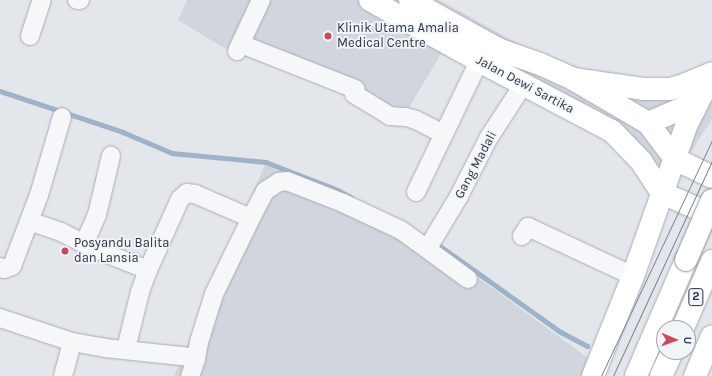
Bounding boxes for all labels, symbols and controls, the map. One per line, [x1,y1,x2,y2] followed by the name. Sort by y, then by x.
[337,21,459,52] place label: Klinik Utama Amalia Medical Centre
[322,30,334,42] marker: Klinik Utama Amalia Medical Centre
[473,53,577,117] street label: Jalan Dewi Sartika
[452,129,500,201] street label: Gang Madali
[74,236,169,267] place label: Posyandu Balita dan Lansia
[59,245,71,257] marker: Posyandu Balita dan Lansia
[688,287,704,307] road number: 2
[656,320,696,360] north arrow
[681,336,694,344] text: U

